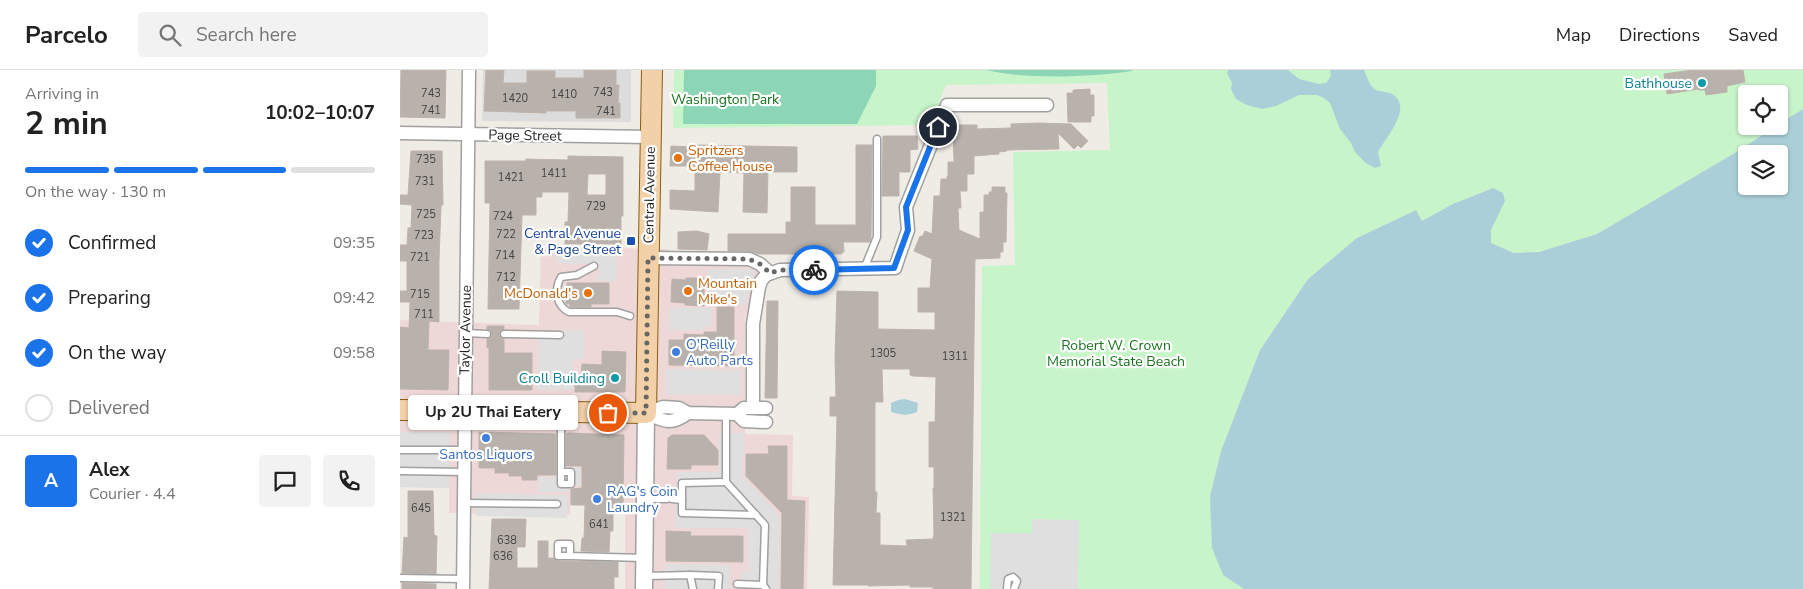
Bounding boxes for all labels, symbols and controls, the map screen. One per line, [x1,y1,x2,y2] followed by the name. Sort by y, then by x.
[138,12,488,57] search box
[25,19,108,51] text: Parcelo
[156,21,184,49] icon: search
[196,22,297,48] text: Search here
[1556,23,1591,47] text: Map
[1619,23,1700,47] text: Directions
[1728,23,1778,47] text: Saved
[1624,74,1692,93] place label: Bathhouse
[1696,77,1708,89] marker: Bathhouse
[25,83,99,105] text: Arriving in
[593,85,613,100] house number: 743
[1738,85,1788,195] map controls
[1738,85,1788,135] button: locate
[421,86,441,101] house number: 743
[551,87,578,102] house number: 1410
[671,90,780,109] park label: Washington Park
[502,91,529,106] house number: 1420
[265,100,375,126] text: 10:02–10:07
[25,102,108,145] text: 2 min
[421,103,441,118] house number: 741
[596,104,616,119] house number: 741
[917,106,959,148] pin
[924,113,952,141] icon: home
[488,125,562,146] street label: Page Street
[688,141,773,176] place label: Spritzers Coffee House
[1738,145,1788,195] button: layers
[639,146,660,244] street label: Central Avenue
[416,152,436,167] house number: 735
[672,152,684,164] marker: Spritzers Coffee House
[541,166,567,181] house number: 1411
[498,170,524,185] house number: 1421
[415,174,435,189] house number: 731
[25,181,166,203] text: On the way · 130 m
[586,199,606,214] house number: 729
[416,207,436,222] house number: 725
[493,209,513,224] house number: 724
[524,224,621,259] place label: Central Avenue & Page Street
[496,227,516,242] house number: 722
[414,228,434,243] house number: 723
[25,229,53,257] icon: check
[68,230,156,256] text: Confirmed
[333,232,375,254] text: 09:35
[625,235,637,247] marker: Central Avenue & Page Street
[789,245,839,295] courier
[495,248,515,263] house number: 714
[410,250,430,265] house number: 721
[800,256,828,284] icon: bike
[496,270,516,285] house number: 712
[698,274,757,309] place label: Mountain Mike's
[25,284,53,312] icon: check
[504,284,578,303] place label: McDonald's
[68,285,151,311] text: Preparing
[455,285,476,375] street label: Taylor Avenue
[682,285,694,297] marker: Mountain Mike's
[333,287,375,309] text: 09:42
[410,287,430,302] house number: 715
[582,287,594,299] marker: McDonald's
[414,307,434,322] house number: 711
[686,335,753,370] place label: O'Reilly Auto Parts
[1047,336,1185,371] park label: Robert W. Crown Memorial State Beach
[25,339,53,367] icon: check
[68,340,166,366] text: On the way
[333,342,375,364] text: 09:58
[670,346,682,358] marker: O'Reilly Auto Parts
[870,346,897,361] house number: 1305
[942,349,968,364] house number: 1311
[519,369,605,388] place label: Croll Building
[609,372,621,384] marker: Croll Building
[587,392,629,434] pin
[68,395,150,421] text: Delivered
[408,396,578,430] callout: Up 2U Thai Eatery
[594,399,622,427] icon: bag
[425,401,561,423] text: Up 2U Thai Eatery
[480,432,492,444] marker: Santos Liquors
[439,445,533,464] place label: Santos Liquors
[259,455,311,507] button: chat
[323,455,375,507] button: phone
[89,457,130,483] text: Alex
[44,468,58,494] text: A
[607,482,678,517] place label: RAG's Coin Laundry
[89,483,175,505] text: Courier · 4.4
[591,493,603,505] marker: RAG's Coin Laundry
[411,501,431,516] house number: 645
[940,510,966,525] house number: 1321
[589,517,609,532] house number: 641
[497,533,517,548] house number: 638
[493,549,513,564] house number: 636

